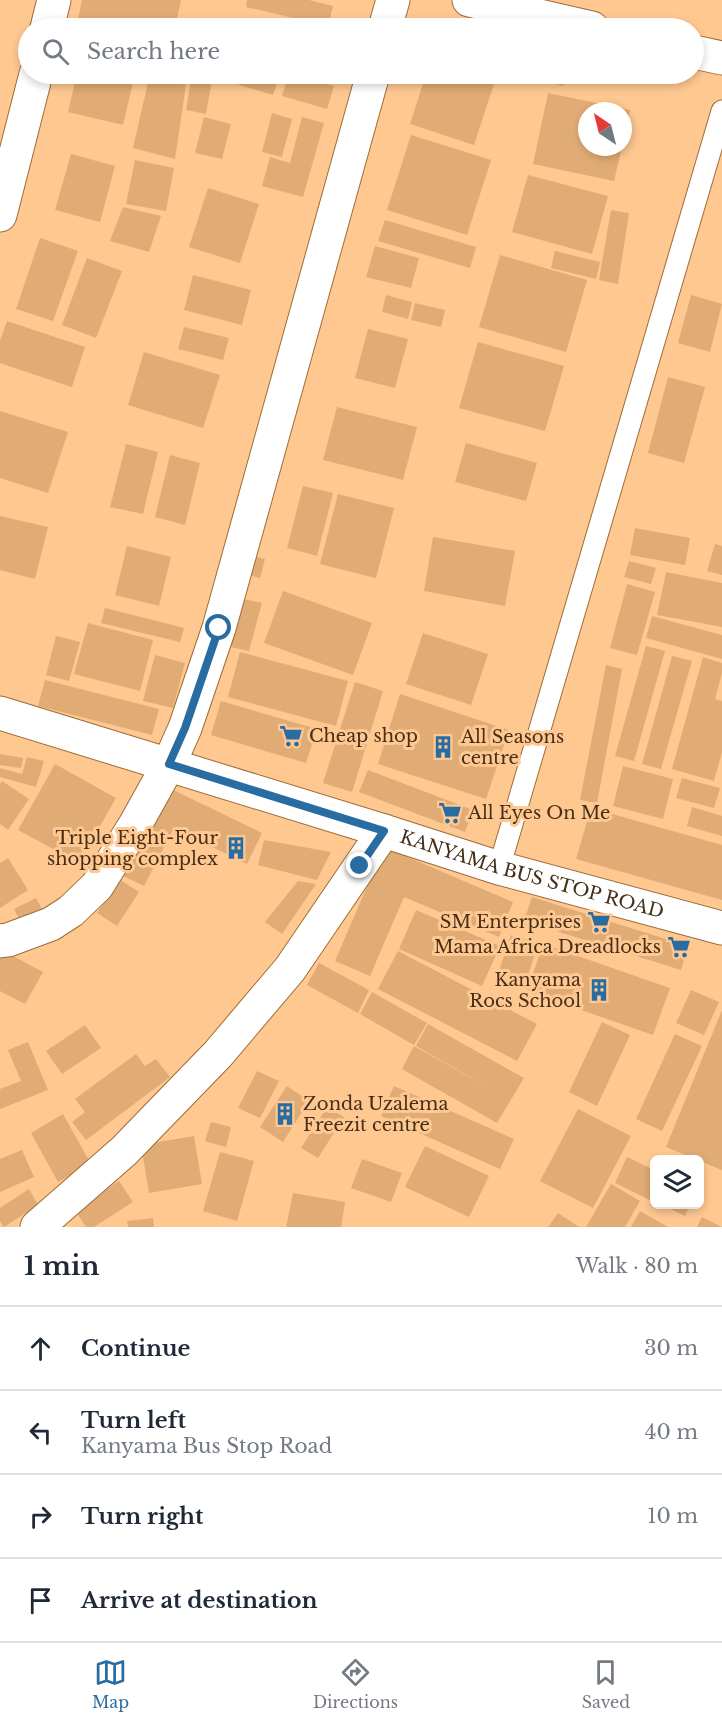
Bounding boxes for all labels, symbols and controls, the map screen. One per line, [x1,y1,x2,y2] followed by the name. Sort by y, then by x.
[18,18,704,84] search box
[39,35,72,68] icon: search
[87,38,220,65] text: Search here
[578,102,632,156] north arrow
[205,614,231,640] route start
[278,723,304,749] supermarket icon: Cheap shop
[309,725,418,747] place label: Cheap shop
[460,726,564,769] place label: All Seasons centre
[430,734,456,760] building icon: All Seasons centre
[437,800,463,826] supermarket icon: All Eyes On Me
[467,802,610,824] place label: All Eyes On Me
[397,826,666,923] street label: KANYAMA BUS STOP ROAD
[47,827,218,870] place label: Triple Eight-Four shopping complex
[223,835,249,861] building icon: Triple Eight-Four shopping complex
[346,852,372,878] route end
[586,909,612,935] supermarket icon: SM Enterprises
[440,911,581,933] place label: SM Enterprises
[666,934,692,960] supermarket icon: Mama Africa Dreadlocks
[434,936,661,958] place label: Mama Africa Dreadlocks
[469,969,581,1012] place label: Kanyama Rocs School
[586,977,612,1003] building icon: Kanyama Rocs School
[303,1093,448,1136] place label: Zonda Uzalema Freezit centre
[272,1101,298,1127] building icon: Zonda Uzalema Freezit centre
[650,1155,704,1209] map controls
[650,1155,704,1209] button: layers
[24,1250,99,1282] text: 1 min
[576,1254,698,1278] text: Walk · 80 m
[24,1332,57,1365] icon: ahead
[81,1335,190,1362] text: Continue
[644,1336,698,1360] text: 30 m
[81,1407,186,1434] text: Turn left
[24,1416,57,1449] icon: left
[645,1420,698,1444] text: 40 m
[81,1434,332,1458] text: Kanyama Bus Stop Road
[24,1500,57,1533] icon: right
[81,1503,203,1530] text: Turn right
[648,1504,698,1528] text: 10 m
[24,1584,57,1617] icon: arrive
[81,1587,318,1614] text: Arrive at destination
[92,1656,129,1712] tab: Map
[313,1656,398,1712] tab: Directions
[582,1656,630,1712] tab: Saved

